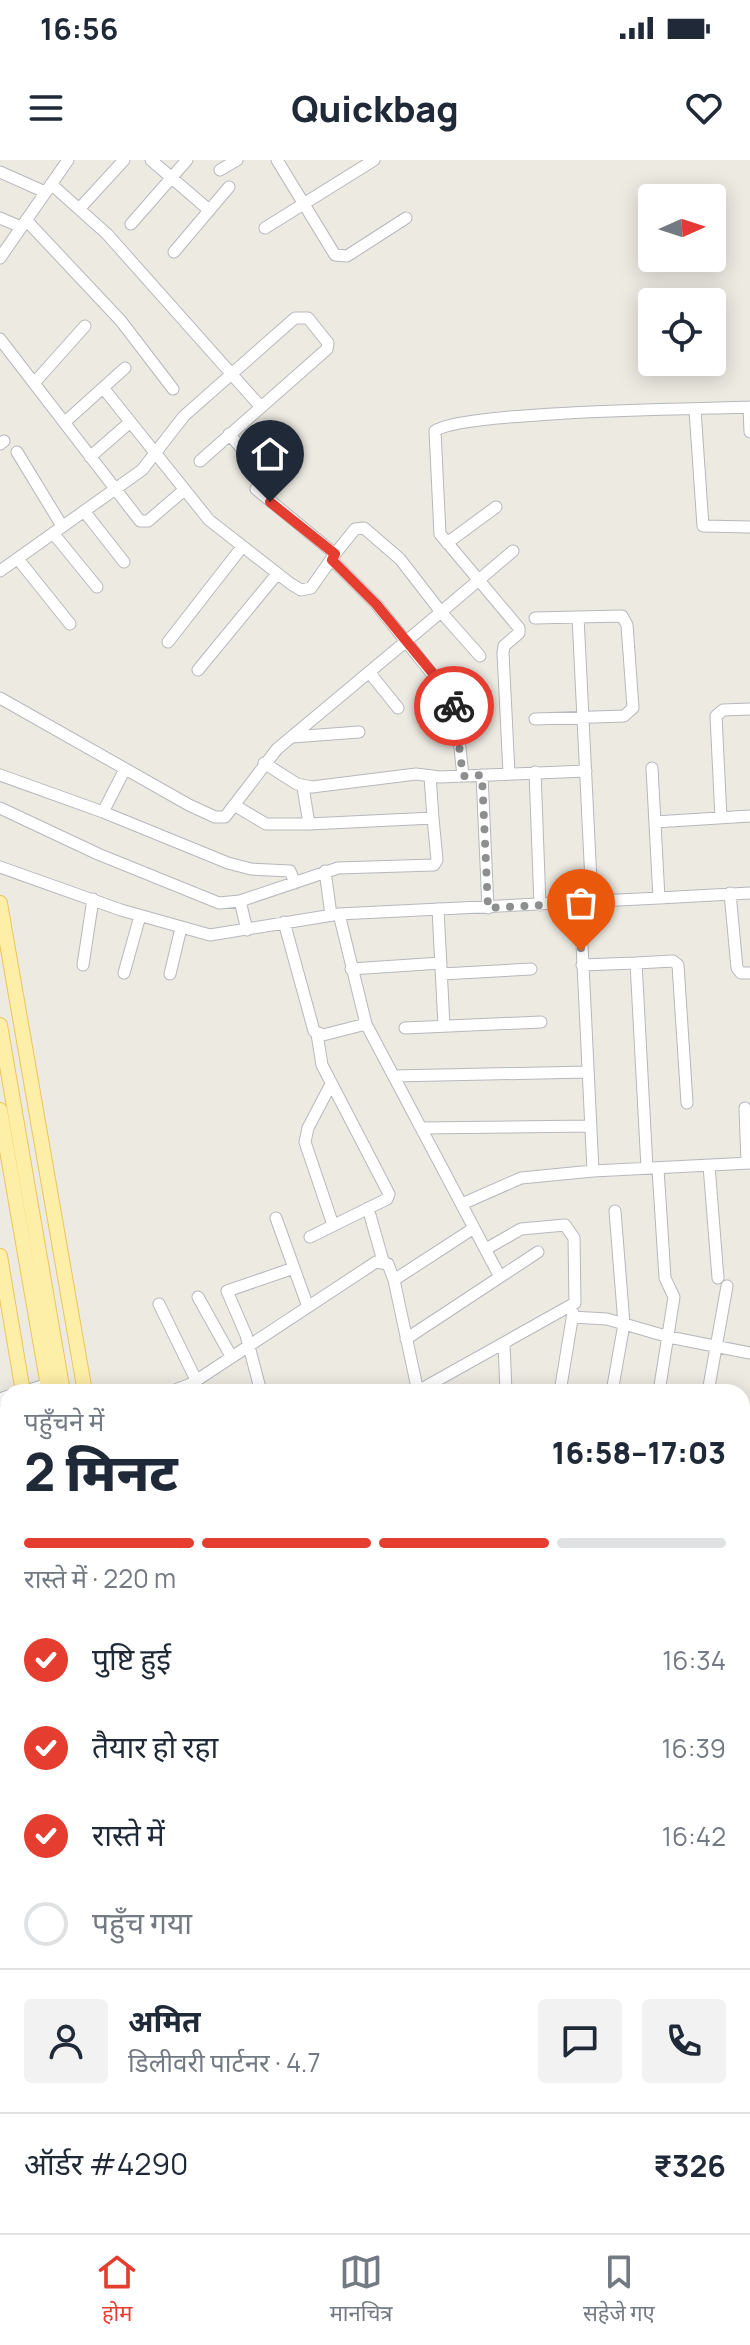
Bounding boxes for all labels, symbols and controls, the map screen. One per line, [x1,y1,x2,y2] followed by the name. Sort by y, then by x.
[40,8,118,49] text: 16:56
[291,84,459,133] text: Quickbag
[24,86,68,130] icon: menu
[682,86,726,130] icon: heart
[638,184,726,272] north arrow
[638,184,726,376] map controls
[638,288,726,376] button: locate
[236,420,304,502] pin
[248,432,292,476] icon: home
[414,666,494,746] courier
[432,684,476,728] icon: bike
[547,869,615,951] pin
[559,881,603,925] icon: bag
[24,1403,104,1439] text: पहुँचने में
[552,1432,726,1473] text: 16:58–17:03
[24,1436,178,1507] text: 2 मिनट
[24,1560,176,1596] text: रास्ते में · 220 m
[24,1638,68,1682] icon: check
[92,1638,171,1679] text: पुष्टि हुई
[662,1642,726,1678] text: 16:34
[24,1726,68,1770] icon: check
[92,1726,218,1767] text: तैयार हो रहा
[661,1730,726,1766] text: 16:39
[24,1814,68,1858] icon: check
[92,1814,165,1855] text: रास्ते में
[662,1818,726,1854] text: 16:42
[92,1902,192,1943] text: पहुँच गया
[24,1999,108,2083] button: person
[538,1999,622,2083] button: chat
[642,1999,726,2083] button: phone
[128,2000,201,2041] text: अमित
[128,2044,320,2080] text: डिलीवरी पार्टनर · 4.7
[24,2143,188,2184] text: ऑर्डर #4290
[654,2145,726,2186] text: ₹326
[95,2250,139,2330] tab: होम
[330,2250,393,2330] tab: मानचित्र
[583,2250,655,2330] tab: सहेजे गए

